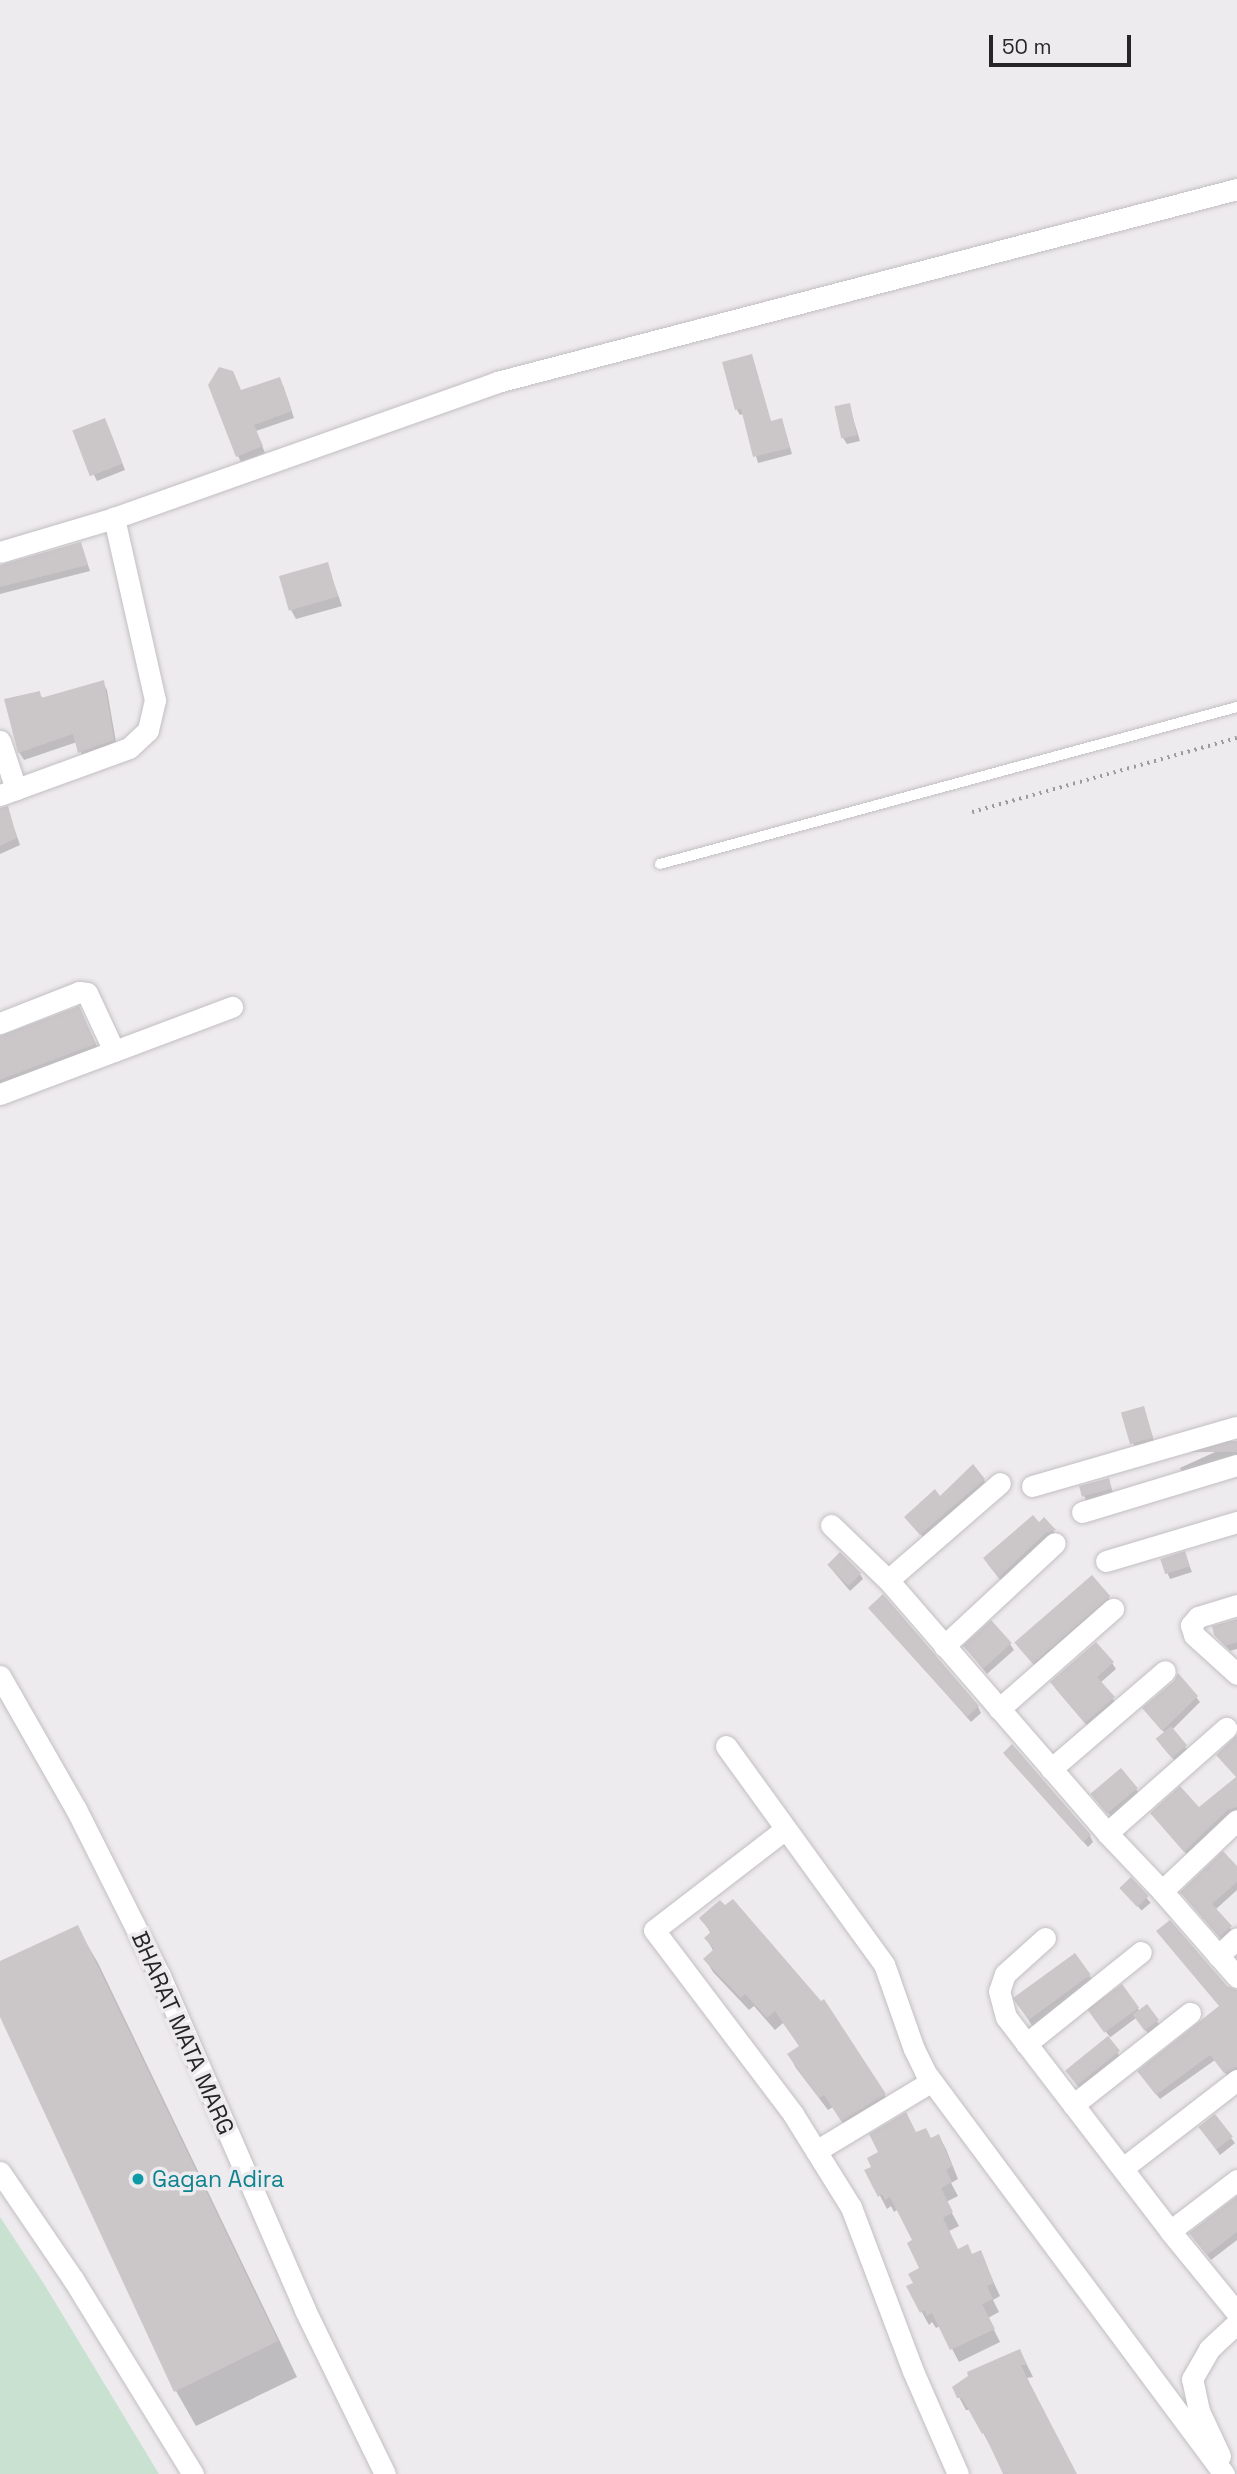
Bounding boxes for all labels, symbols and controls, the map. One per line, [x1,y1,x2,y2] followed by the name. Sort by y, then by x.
[992,21,1134,65] scale bar
[1002,33,1052,60] text: 50 m
[126,1927,240,2139] street label: BHARAT MATA MARG
[152,2165,285,2193] place label: Gagan Adira
[130,2171,146,2187] marker: Gagan Adira

